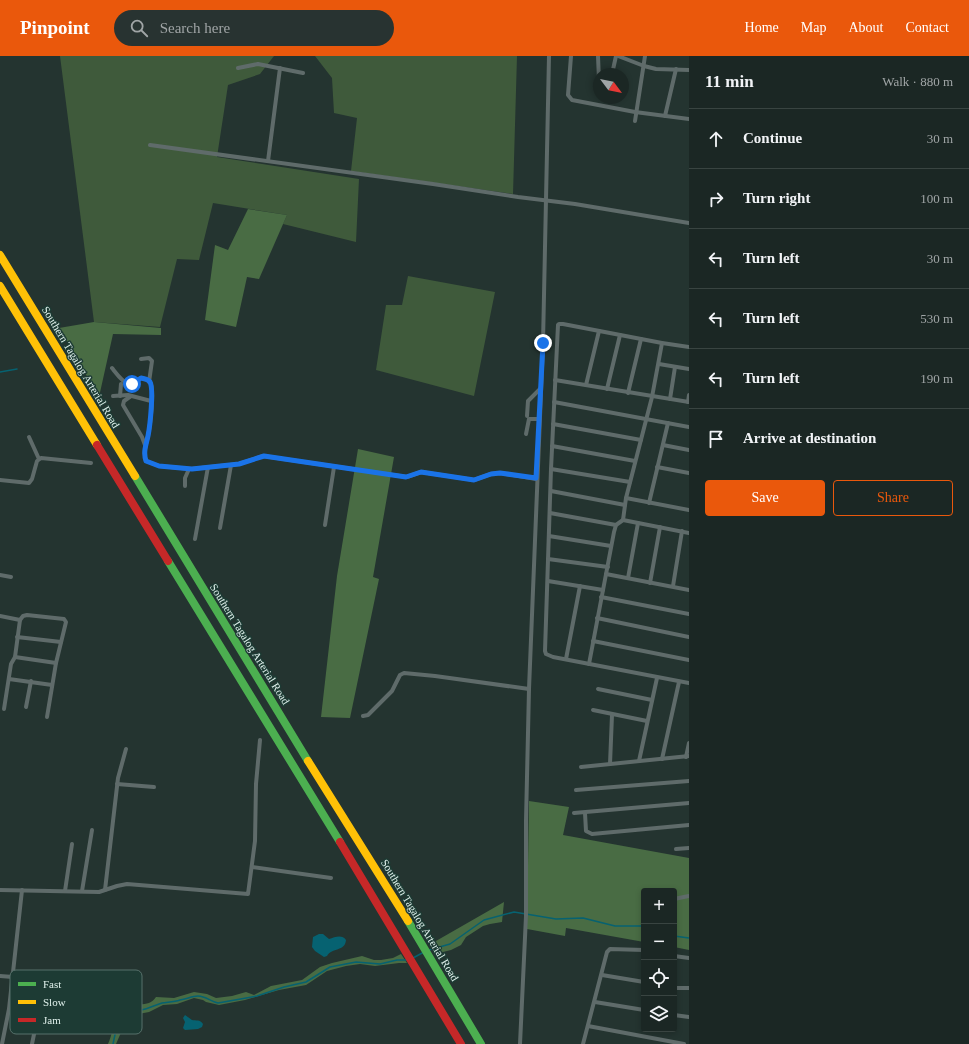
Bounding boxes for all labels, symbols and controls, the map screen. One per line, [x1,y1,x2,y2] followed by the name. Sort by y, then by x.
[114,10,394,46] search box
[20,17,90,38] text: Pinpoint
[128,17,150,39] icon: search
[160,20,230,36] text: Search here
[745,20,779,35] text: Home
[801,20,826,35] text: Map
[848,20,883,35] text: About
[905,20,949,35] text: Contact
[593,68,629,104] north arrow
[705,72,754,91] text: 11 min
[882,74,953,89] text: Walk · 880 m
[705,128,727,150] icon: ahead
[743,130,802,146] text: Continue
[927,131,953,146] text: 30 m
[705,188,727,210] icon: right
[743,190,810,206] text: Turn right
[920,191,953,206] text: 100 m
[705,248,727,270] icon: left
[743,250,800,266] text: Turn left
[927,251,953,266] text: 30 m
[40,304,122,430] street label: Southern Tagalog Arterial Road
[705,308,727,330] icon: left
[743,310,800,326] text: Turn left
[920,311,953,326] text: 530 m
[534,334,552,352] route end
[705,368,727,390] icon: left
[743,370,800,386] text: Turn left
[920,371,953,386] text: 190 m
[123,375,141,393] route start
[705,428,727,450] icon: arrive
[743,430,876,446] text: Arrive at destination
[705,480,825,516] button: Save
[833,480,953,516] button: Share
[208,582,292,707] street label: Southern Tagalog Arterial Road
[379,857,461,983] street label: Southern Tagalog Arterial Road
[641,888,677,1032] map controls
[641,888,677,924] button: +
[641,924,677,960] button: −
[641,960,677,996] button: locate
[10,970,142,1034] legend
[43,978,61,990] text: Fast
[43,996,66,1008] text: Slow
[641,996,677,1032] button: layers
[43,1014,61,1026] text: Jam

